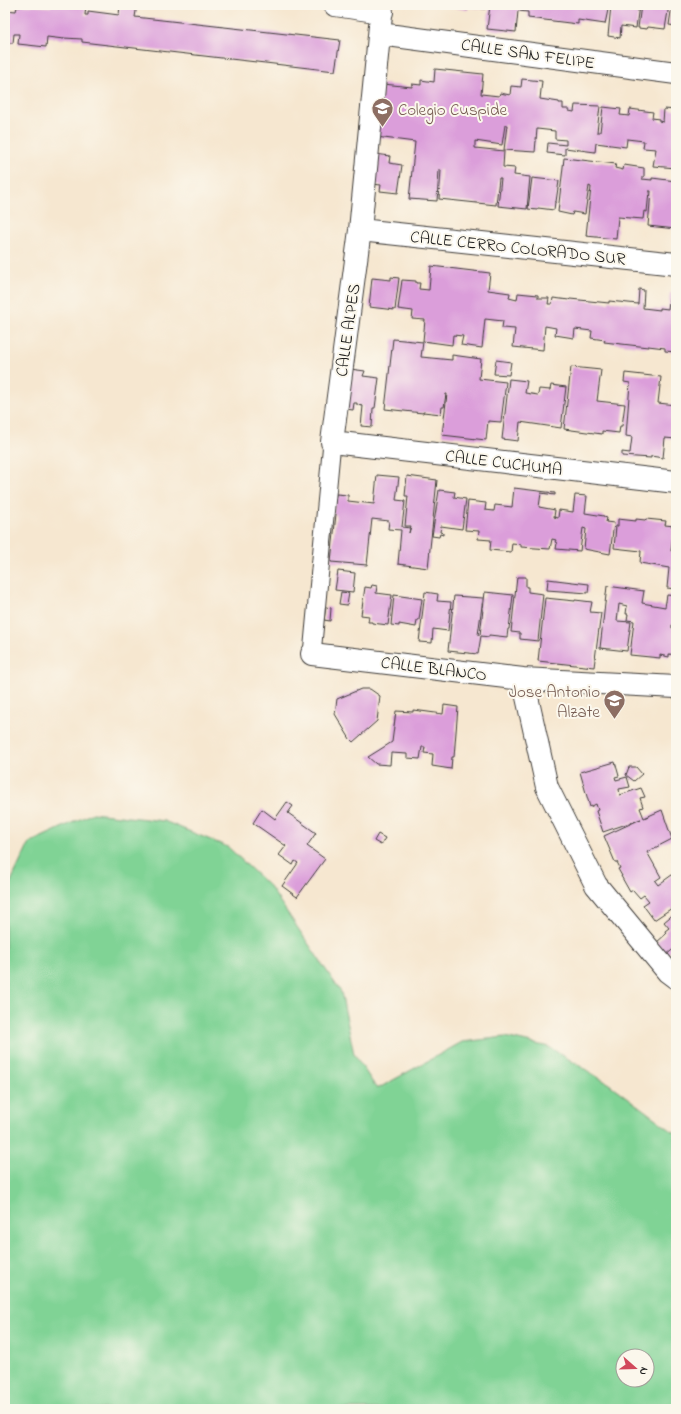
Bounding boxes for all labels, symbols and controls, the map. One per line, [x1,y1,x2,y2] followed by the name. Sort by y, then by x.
[459,33,596,76] street label: CALLE SAN FELIPE
[369,96,395,129] school or university icon: Colegio Cuspide
[398,98,507,125] place label: Colegio Cuspide
[409,225,627,272] street label: CALLE CERRO COLORADO SUR
[330,282,367,378] street label: CALLE ALPES
[444,444,564,483] street label: CALLE CUCHUMA
[379,651,488,688] street label: CALLE BLANCO
[509,680,600,725] place label: Jose Antonio Alzate
[602,688,628,721] school or university icon: Jose Antonio Alzate
[615,1348,655,1388] north arrow
[635,1365,652,1377] text: N

